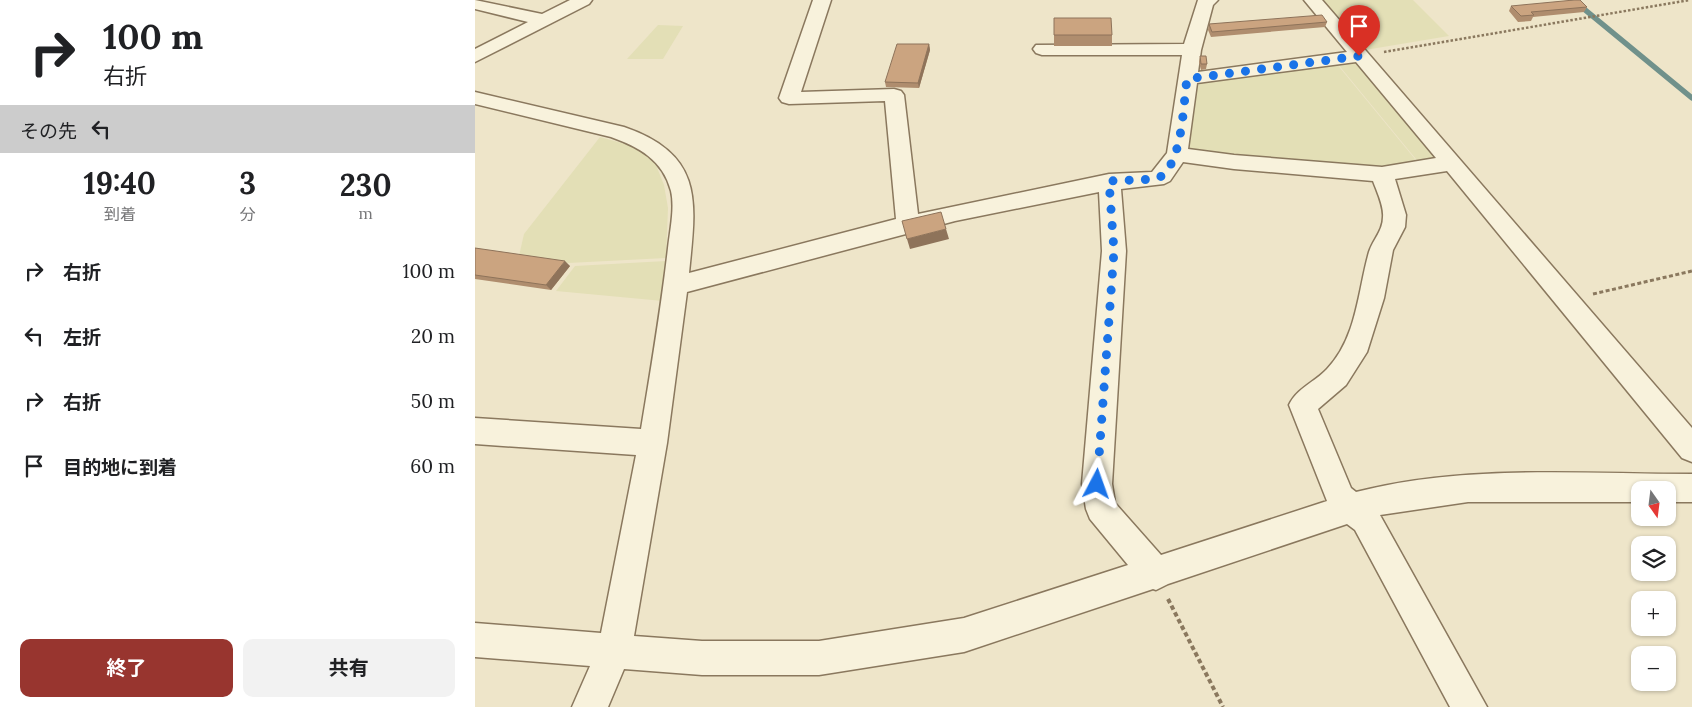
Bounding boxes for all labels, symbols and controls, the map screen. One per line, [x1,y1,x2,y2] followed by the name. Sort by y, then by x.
[1338,5,1380,56] pin
[1345,12,1373,40] icon: arrive
[103,14,203,59] text: 100 m
[20,20,85,85] icon: right
[103,62,147,90] text: 右折
[87,115,115,143] icon: left
[20,119,77,143] text: その先
[83,164,156,202] text: 19:40
[239,164,256,202] text: 3
[340,166,392,204] text: 230
[358,203,373,223] text: m
[104,204,136,224] text: 到着
[240,204,256,224] text: 分
[20,257,48,285] icon: right
[403,259,455,283] text: 100 m
[63,260,101,284] text: 右折
[20,322,48,350] icon: left
[411,324,455,348] text: 20 m
[63,325,101,349] text: 左折
[20,387,48,415] icon: right
[411,389,455,413] text: 50 m
[63,390,101,414] text: 右折
[20,452,48,480] icon: arrive
[410,454,455,478] text: 60 m
[63,455,177,479] text: 目的地に到着
[1070,457,1122,509] position arrow
[1631,481,1676,526] north arrow
[1631,481,1676,691] map controls
[1631,536,1676,581] button: layers
[1631,591,1676,636] button: +
[20,639,233,697] button: 終了
[243,639,455,697] button: 共有
[1631,646,1676,691] button: −

